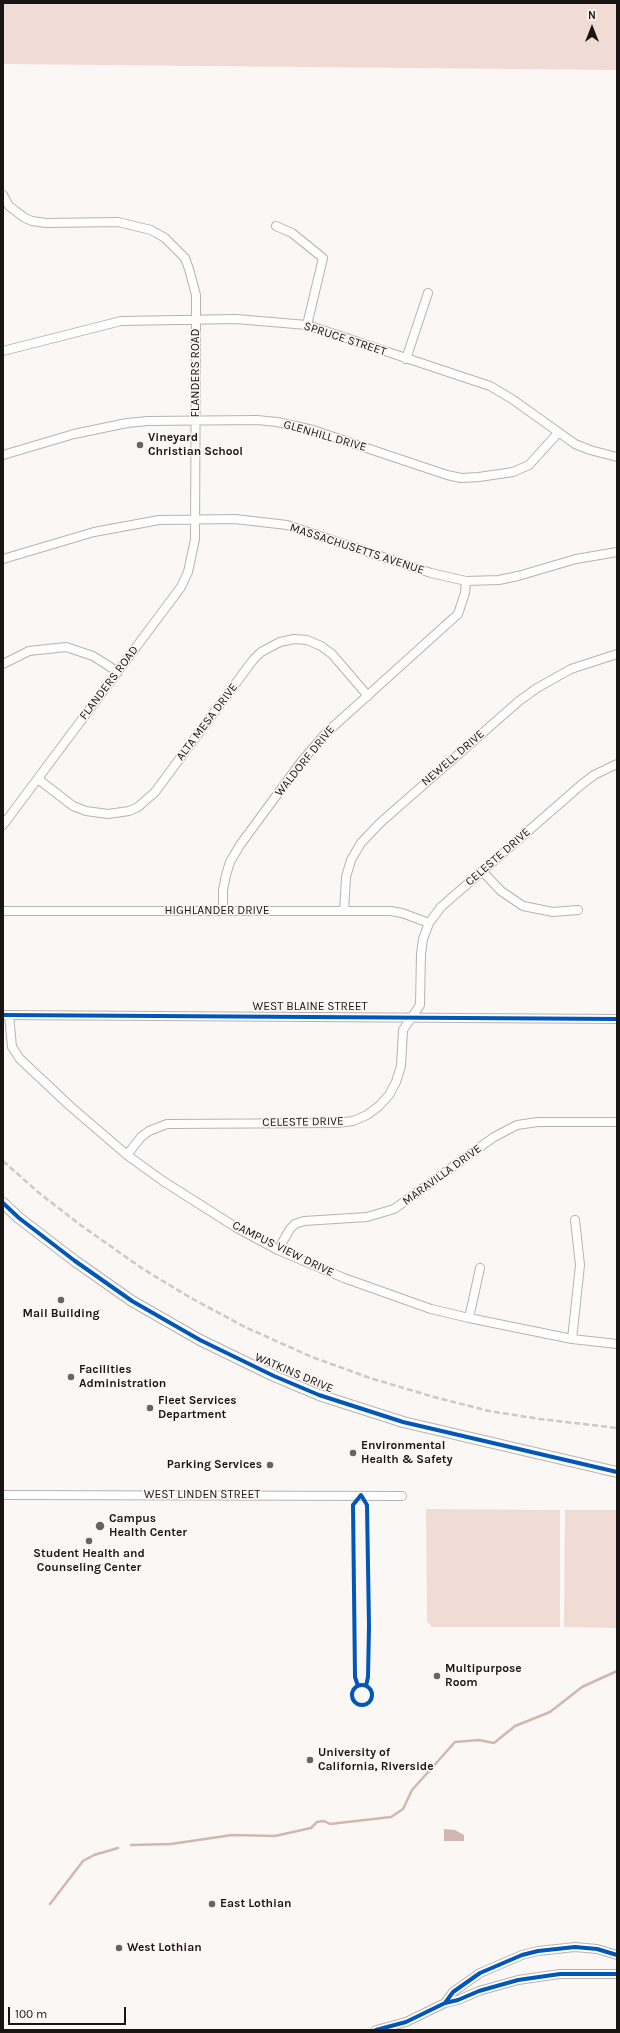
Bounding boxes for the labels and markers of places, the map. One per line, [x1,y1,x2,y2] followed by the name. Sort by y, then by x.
[148,431,243,459] place label: Vineyard Christian School
[135,440,145,450] marker: Vineyard Christian School
[56,1295,66,1305] marker: Mail Building
[23,1307,99,1321] place label: Mail Building
[79,1363,166,1391] place label: Facilities Administration
[66,1372,76,1382] marker: Facilities Administration
[158,1394,237,1422] place label: Fleet Services Department
[145,1403,155,1413] marker: Fleet Services Department
[361,1439,453,1467] place label: Environmental Health & Safety
[348,1448,358,1458] marker: Environmental Health & Safety
[167,1458,262,1472] place label: Parking Services
[265,1460,275,1470] marker: Parking Services
[109,1512,187,1540] place label: Campus Health Center
[94,1520,106,1532] marker: Campus Health Center
[84,1536,94,1546] marker: Student Health and Counseling Center
[33,1547,145,1575] place label: Student Health and Counseling Center
[445,1662,522,1690] place label: Multipurpose Room
[432,1671,442,1681] marker: Multipurpose Room
[318,1746,434,1774] place label: University of California, Riverside
[305,1755,315,1765] marker: University of California, Riverside
[220,1897,292,1911] place label: East Lothian
[207,1899,217,1909] marker: East Lothian
[127,1941,202,1955] place label: West Lothian
[114,1943,124,1953] marker: West Lothian

